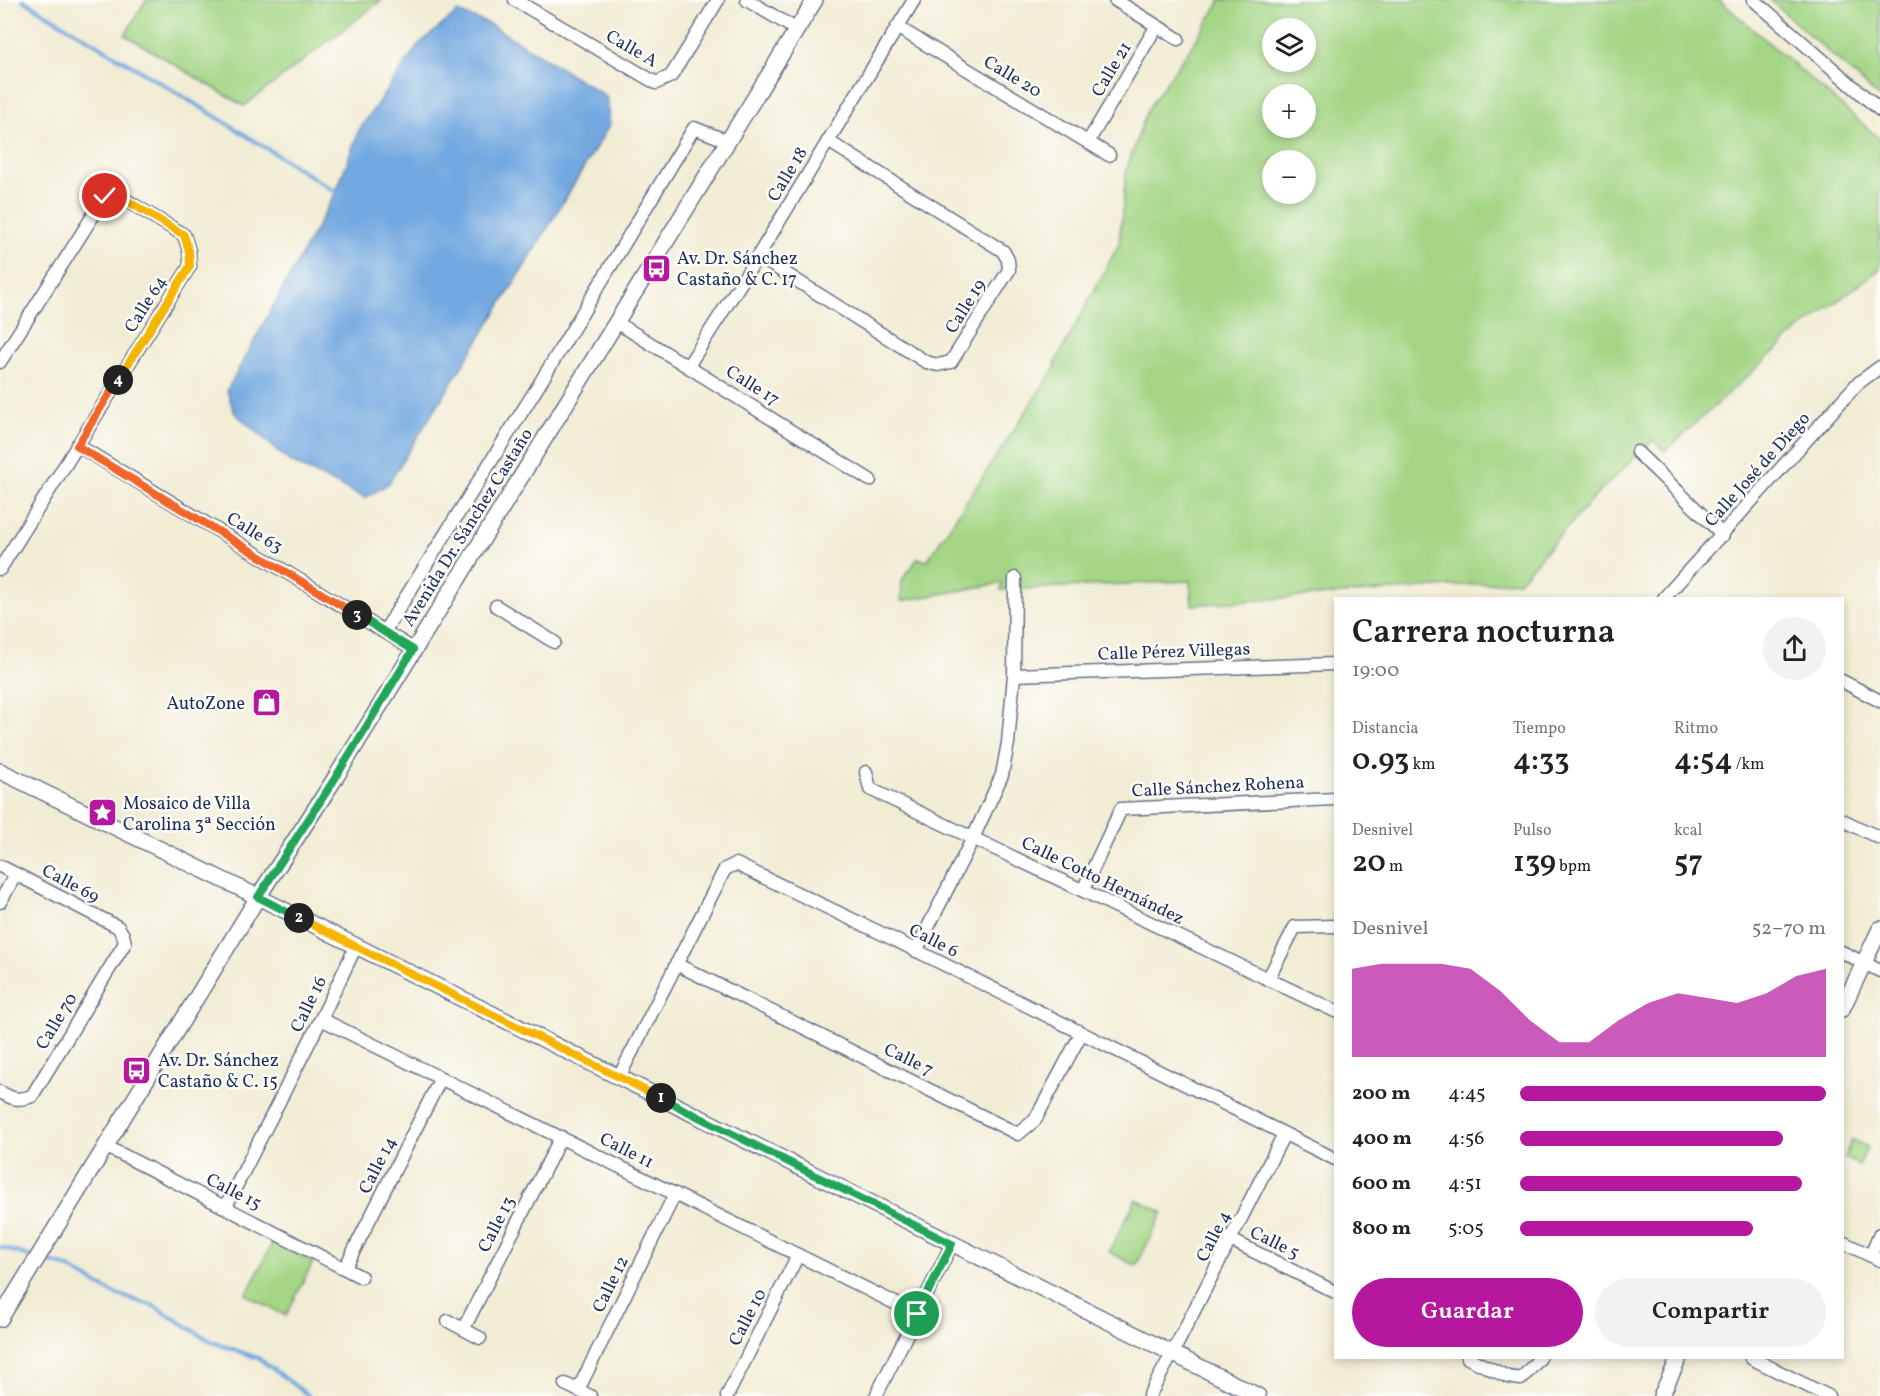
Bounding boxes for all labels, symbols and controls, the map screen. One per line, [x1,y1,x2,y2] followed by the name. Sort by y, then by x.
[1262,18,1316,204] map controls
[1262,18,1316,72] button: layers
[601,24,662,74] street label: Calle A
[1086,38,1139,102] street label: Calle 21
[978,50,1046,105] street label: Calle 20
[1262,84,1316,138] button: +
[762,143,814,207] street label: Calle 18
[1262,150,1316,204] button: −
[79,170,130,221] pin
[88,179,121,212] icon: check
[677,247,798,293] place label: Av. Dr. Sánchez Castaño & C. 17
[640,252,672,284] bus stop icon: Av. Dr. Sánchez Castaño & C. 17
[119,271,174,338] street label: Calle 64
[940,275,993,339] street label: Calle 19
[720,360,784,413] street label: Calle 17
[103,365,133,395] pin: 4
[113,369,123,391] text: 4
[1700,407,1817,533] street label: Calle José de Diego
[397,424,540,632] street label: Avenida Dr. Sánchez Castaño
[221,507,287,560] street label: Calle 63
[342,600,372,630] pin: 3
[353,604,361,626] text: 3
[1352,611,1615,657] text: Carrera nocturna
[1763,617,1826,680] button: share
[1097,637,1251,668] street label: Calle Pérez Villegas
[1352,657,1399,685] text: 19:00
[250,687,282,719] shop icon: AutoZone
[167,692,245,717] place label: AutoZone
[1352,718,1418,740] text: Distancia
[1513,718,1566,740] text: Tiempo
[1674,718,1718,740] text: Ritmo
[1352,740,1409,782] text: 0.93
[1513,740,1570,782] text: 4:33
[1674,740,1733,782] text: 4:54
[1409,754,1435,776] text: km
[1733,754,1764,776] text: /km
[1131,770,1305,805] street label: Calle Sánchez Rohena
[123,792,276,838] place label: Mosaico de Villa Carolina 3ª Sección
[86,797,118,829] place icon: Mosaico de Villa Carolina 3ª Sección
[1352,820,1413,842] text: Desnivel
[1513,820,1551,842] text: Pulso
[1674,820,1702,842] text: kcal
[1017,831,1188,932] street label: Calle Cotto Hernández
[1352,842,1386,884] text: 20
[1513,842,1556,884] text: 139
[1674,842,1703,884] text: 57
[1386,856,1403,878] text: m
[1556,856,1591,878] text: bpm
[37,859,104,910] street label: Calle 69
[284,903,314,933] pin: 2
[295,907,303,929] text: 2
[1352,915,1428,943] text: Desnivel
[1752,915,1826,943] text: 52–70 m
[904,918,962,964] street label: Calle 6
[285,972,334,1037] street label: Calle 16
[30,988,84,1055] street label: Calle 70
[879,1038,937,1083] street label: Calle 7
[158,1049,279,1095] place label: Av. Dr. Sánchez Castaño & C. 15
[121,1054,153,1086] bus stop icon: Av. Dr. Sánchez Castaño & C. 15
[1352,1080,1410,1108] text: 200 m
[1448,1080,1486,1108] text: 4:45
[646,1083,676,1113] pin: 1
[658,1087,664,1109] text: 1
[1352,1125,1412,1153] text: 400 m
[1448,1125,1484,1153] text: 4:56
[595,1127,658,1176] street label: Calle 11
[353,1133,403,1199] street label: Calle 14
[201,1168,265,1217] street label: Calle 15
[1352,1170,1411,1198] text: 600 m
[1448,1170,1482,1198] text: 4:51
[473,1192,522,1257] street label: Calle 13
[1191,1207,1238,1267] street label: Calle 4
[1352,1215,1411,1243] text: 800 m
[1448,1215,1484,1243] text: 5:05
[1245,1221,1303,1266] street label: Calle 5
[587,1252,636,1317] street label: Calle 12
[1352,1278,1583,1347] button: Guardar
[1595,1278,1826,1347] button: Compartir
[723,1284,773,1351] street label: Calle 10
[891,1288,942,1339] pin
[900,1297,933,1330] icon: arrive

